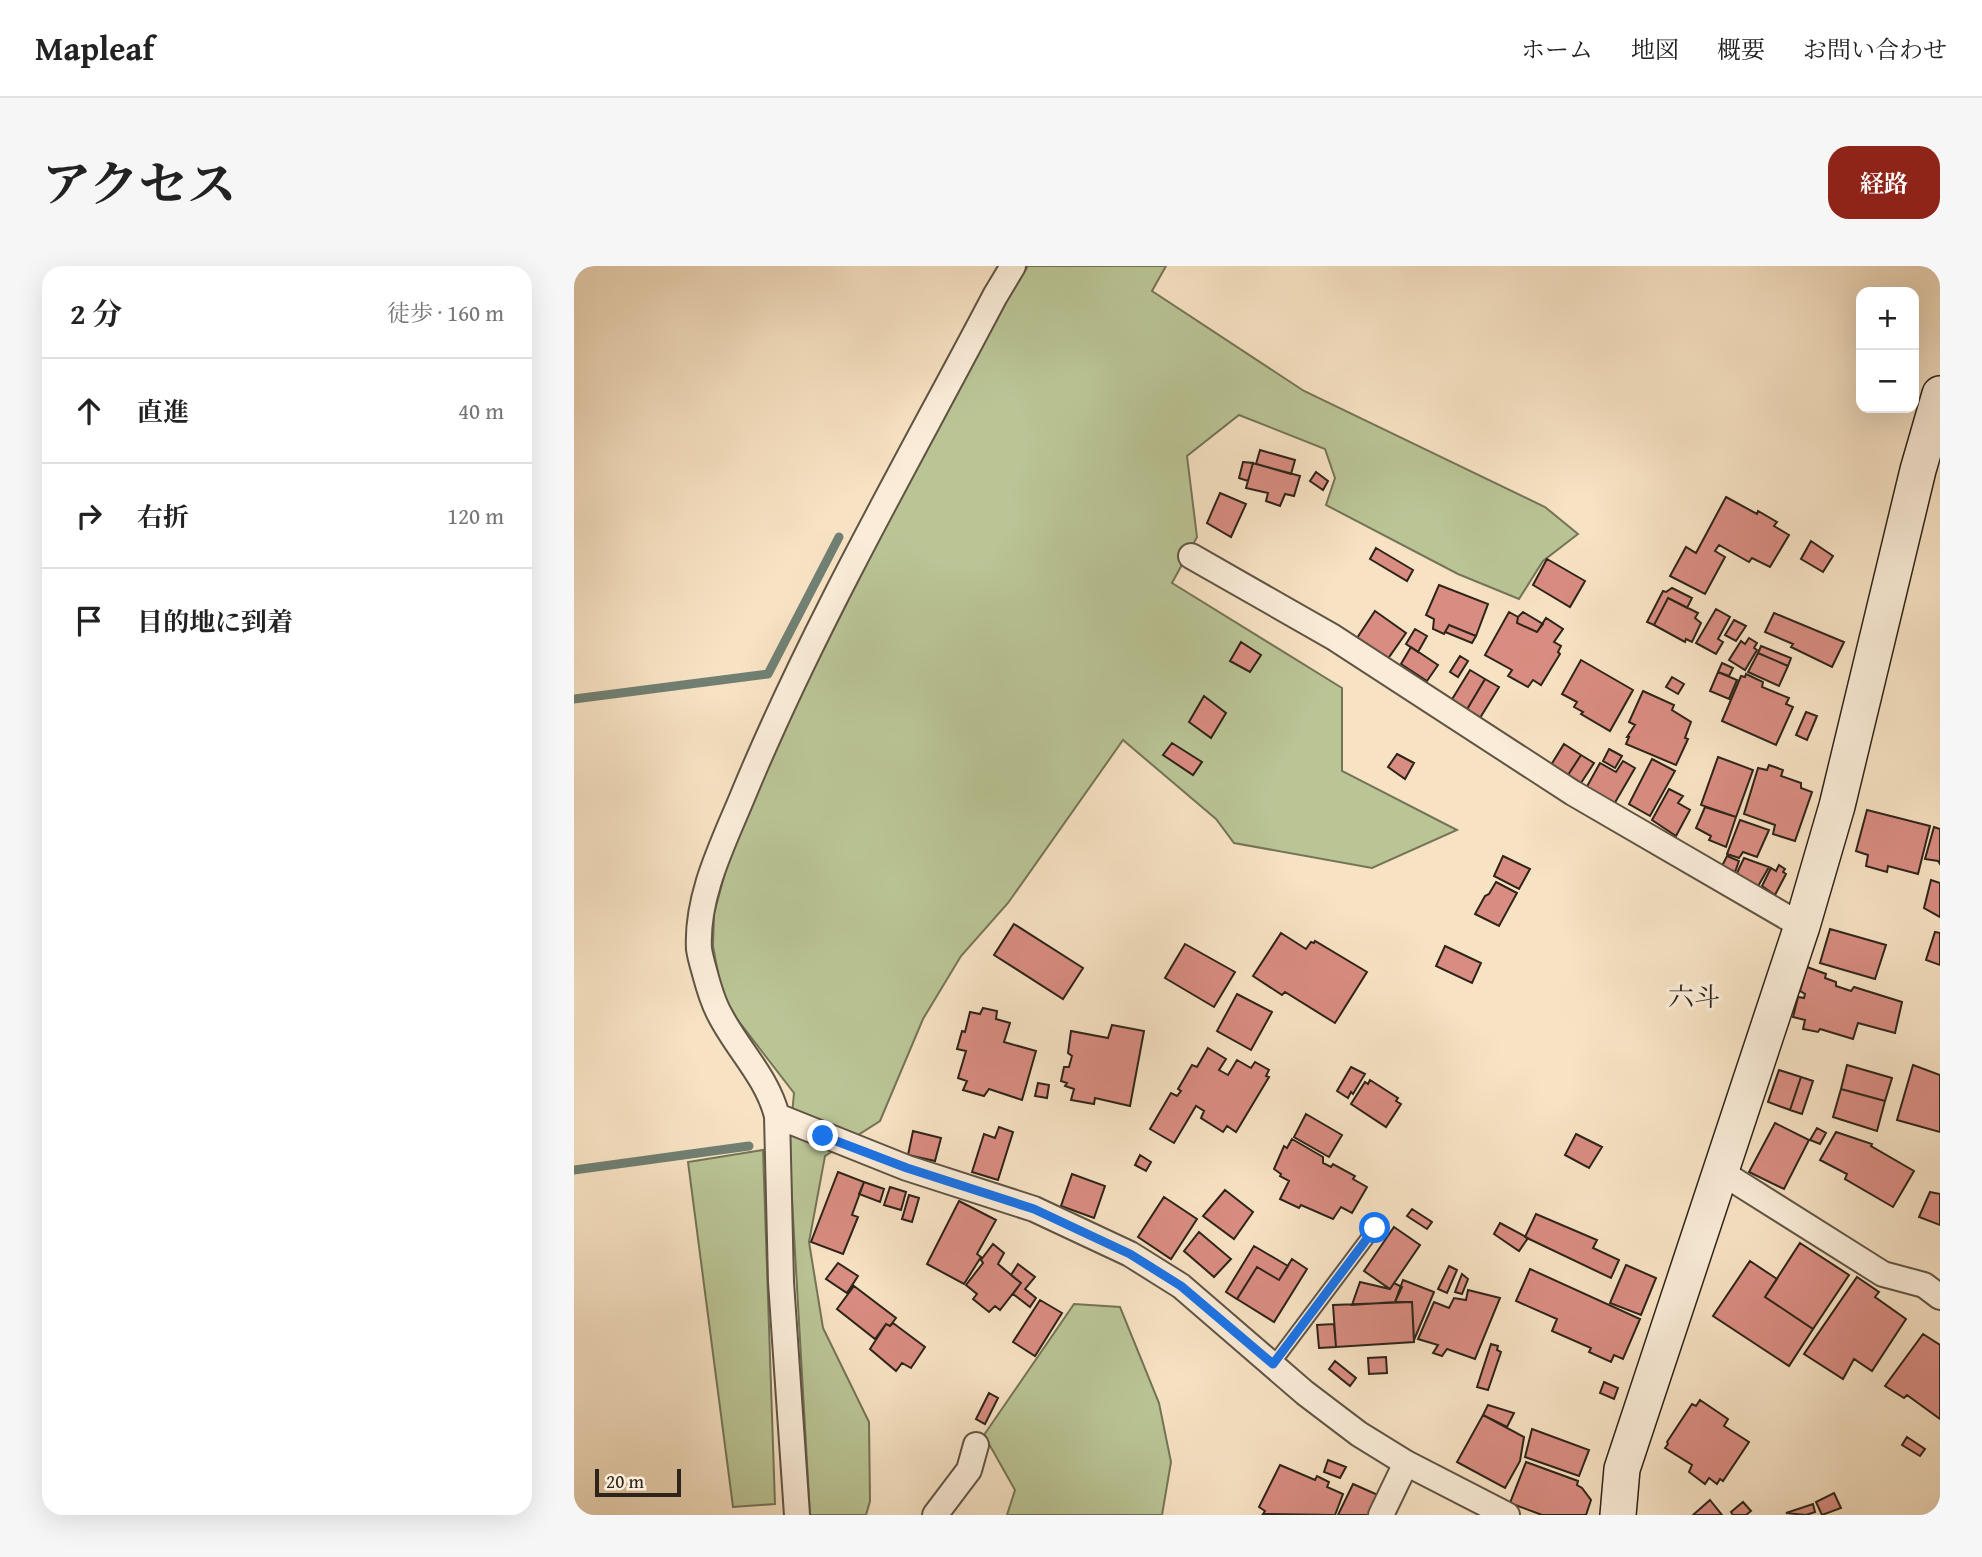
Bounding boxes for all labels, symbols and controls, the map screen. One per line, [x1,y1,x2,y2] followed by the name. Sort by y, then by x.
[35,24,154,72] text: Mapleaf
[1521,32,1593,67] text: ホーム
[1631,32,1679,67] text: 地図
[1717,32,1765,67] text: 概要
[1803,32,1947,67] text: お問い合わせ
[1828,146,1940,219] button: 経路
[42,147,237,219] text: アクセス
[1856,287,1919,413] map controls
[1856,287,1919,350] button: +
[70,291,122,335] text: 2 分
[387,296,504,329] text: 徒歩 · 160 m
[1856,350,1919,413] button: −
[70,392,108,430] icon: ahead
[137,392,189,431] text: 直進
[458,394,504,427] text: 40 m
[70,497,108,535] icon: right
[137,497,189,536] text: 右折
[447,499,504,532] text: 120 m
[70,602,108,640] icon: arrive
[137,602,293,641] text: 目的地に到着
[1668,977,1720,1016] district label: 六斗
[807,1120,838,1151] route end
[1359,1212,1390,1243] route start
[595,1466,681,1498] scale bar
[606,1467,644,1495] text: 20 m

